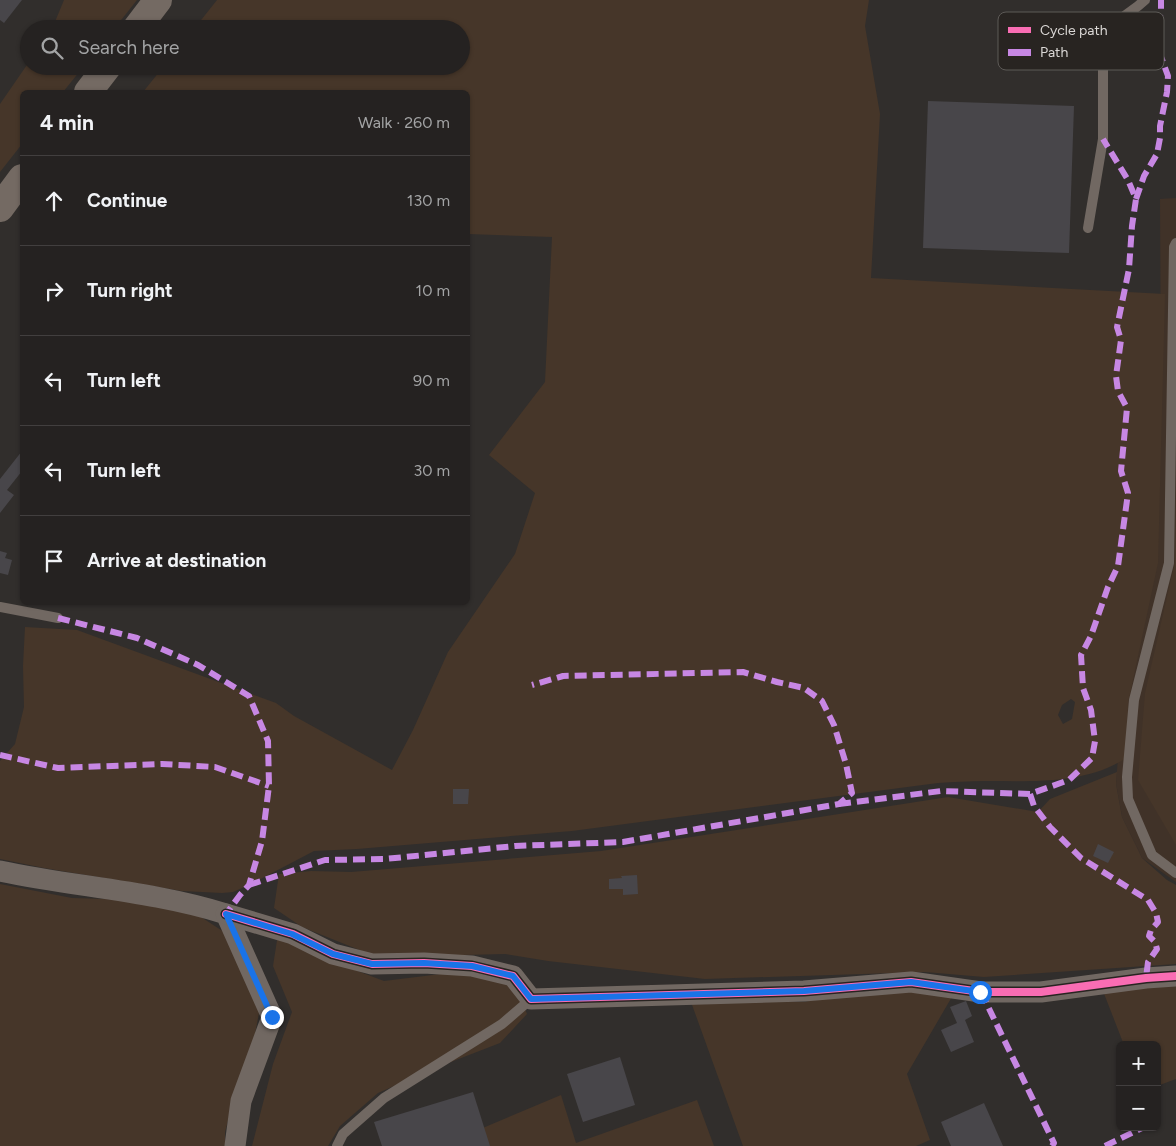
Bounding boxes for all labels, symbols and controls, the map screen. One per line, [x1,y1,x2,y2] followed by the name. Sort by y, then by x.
[998,12,1164,70] legend
[20,20,470,75] search box
[1040,22,1108,39] text: Cycle path
[38,34,66,62] icon: search
[78,36,180,59] text: Search here
[1040,44,1068,61] text: Path
[40,110,94,135] text: 4 min
[358,113,450,132] text: Walk · 260 m
[40,187,68,215] icon: ahead
[87,189,167,212] text: Continue
[407,191,450,210] text: 130 m
[40,277,68,305] icon: right
[87,279,173,302] text: Turn right
[416,281,450,300] text: 10 m
[40,367,68,395] icon: left
[87,369,161,392] text: Turn left
[413,371,450,390] text: 90 m
[40,457,68,485] icon: left
[87,459,161,482] text: Turn left
[413,461,450,480] text: 30 m
[40,547,68,575] icon: arrive
[87,549,266,572] text: Arrive at destination
[969,981,992,1004] route start
[261,1006,284,1029] route end
[1116,1041,1161,1131] map controls
[1116,1041,1161,1086] button: +
[1116,1086,1161,1131] button: −

